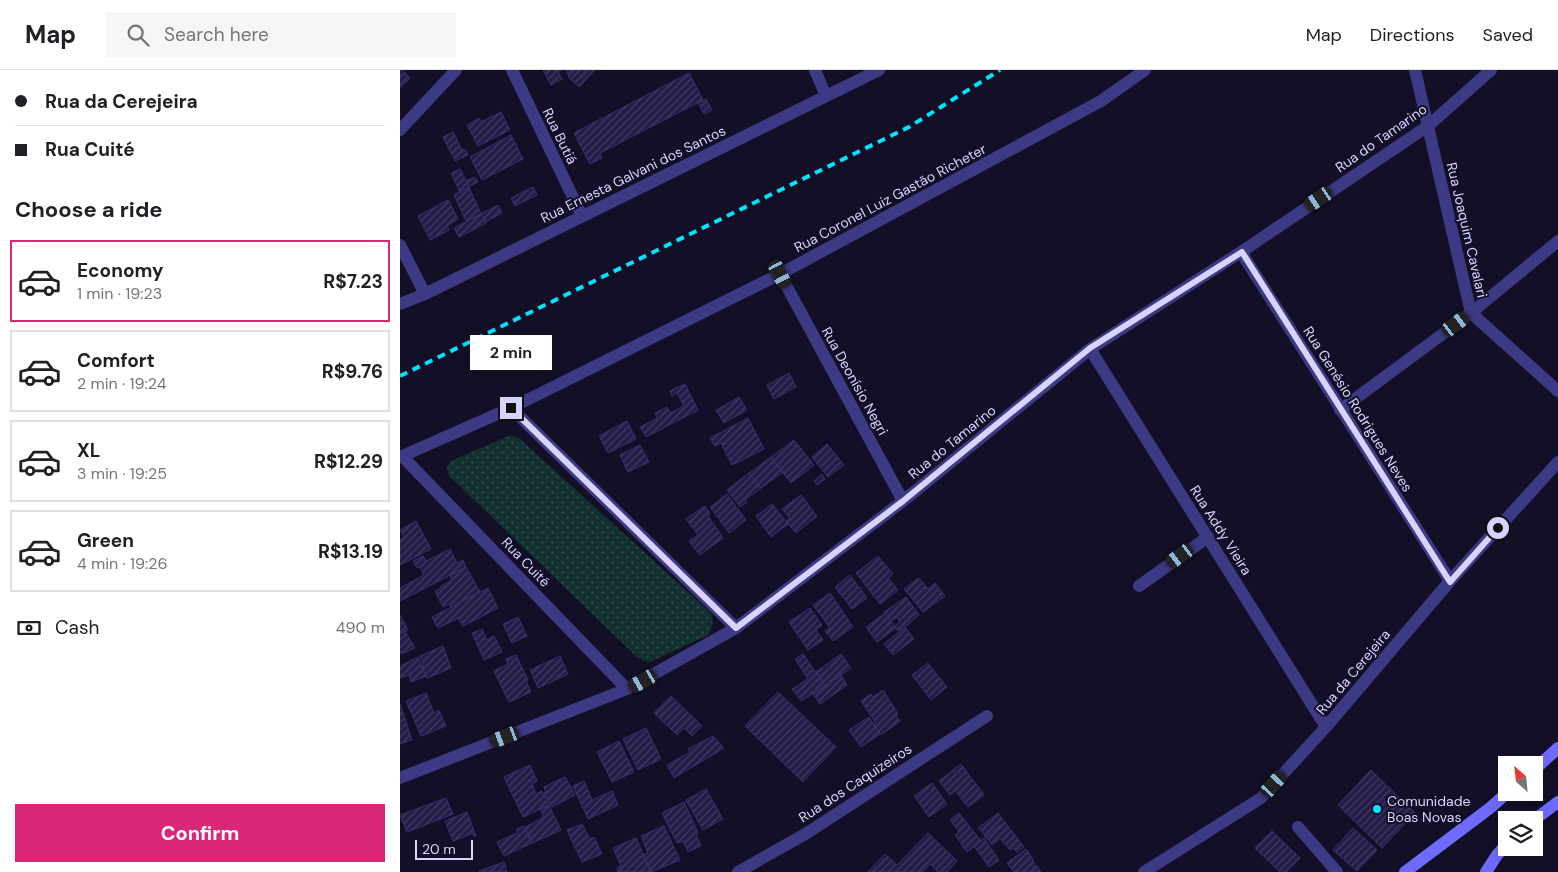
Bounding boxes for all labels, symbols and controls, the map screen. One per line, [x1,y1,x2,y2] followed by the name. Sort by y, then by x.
[106,12,456,57] search box
[25,19,76,50] text: Map
[124,21,152,49] icon: search
[164,22,269,47] text: Search here
[1306,23,1342,47] text: Map
[1370,23,1455,47] text: Directions
[1483,23,1533,47] text: Saved
[45,89,198,114] text: Rua da Cerejeira
[1332,100,1430,176] street label: Rua do Tamarino
[539,105,581,167] street label: Rua Butiá
[538,121,728,227] street label: Rua Ernesta Galvani dos Santos
[45,137,135,162] text: Rua Cuité
[791,140,989,256] street label: Rua Coronel Luiz Gastão Richeter
[1443,161,1491,299] street label: Rua Joaquim Cavalari
[1302,184,1335,214] car
[15,195,163,224] text: Choose a ride
[766,257,793,291] car
[77,258,164,283] text: Economy
[17,259,62,304] icon: car
[323,269,383,294] text: R$7.23
[77,283,162,304] text: 1 min · 19:23
[1439,309,1472,339] car
[1299,323,1417,495] street label: Rua Genésio Rodrigues Neves
[818,324,892,438] street label: Rua Deonísio Negri
[470,336,552,370] callout: 2 min
[490,342,532,363] text: 2 min
[77,348,155,373] text: Comfort
[17,349,62,394] icon: car
[322,359,383,384] text: R$9.76
[77,373,166,394] text: 2 min · 19:24
[500,397,522,419] route end
[904,401,1000,483] street label: Rua do Tamarino
[77,438,100,463] text: XL
[17,439,62,484] icon: car
[314,449,383,474] text: R$12.29
[77,463,167,484] text: 3 min · 19:25
[1186,482,1256,578] street label: Rua Addy Vieira
[1487,517,1509,539] route start
[77,528,134,553] text: Green
[17,529,62,574] icon: car
[498,533,554,591] street label: Rua Cuité
[318,539,383,564] text: R$13.19
[1163,541,1196,571] car
[77,553,167,574] text: 4 min · 19:26
[15,614,43,642] icon: cash
[55,615,99,640] text: Cash
[336,617,385,638] text: 490 m
[1312,626,1394,718] street label: Rua da Cerejeira
[626,667,659,695] car
[488,725,521,749] car
[795,740,915,826] street label: Rua dos Caquizeiros
[1498,756,1542,801] north arrow
[1498,756,1543,856] map controls
[1258,768,1289,800] car
[1387,792,1470,826] place label: Comunidade Boas Novas
[1371,803,1383,815] marker: Comunidade Boas Novas
[15,804,385,862] button: Confirm
[1498,811,1543,856] button: layers
[415,837,472,860] scale bar
[422,840,456,858] text: 20 m

